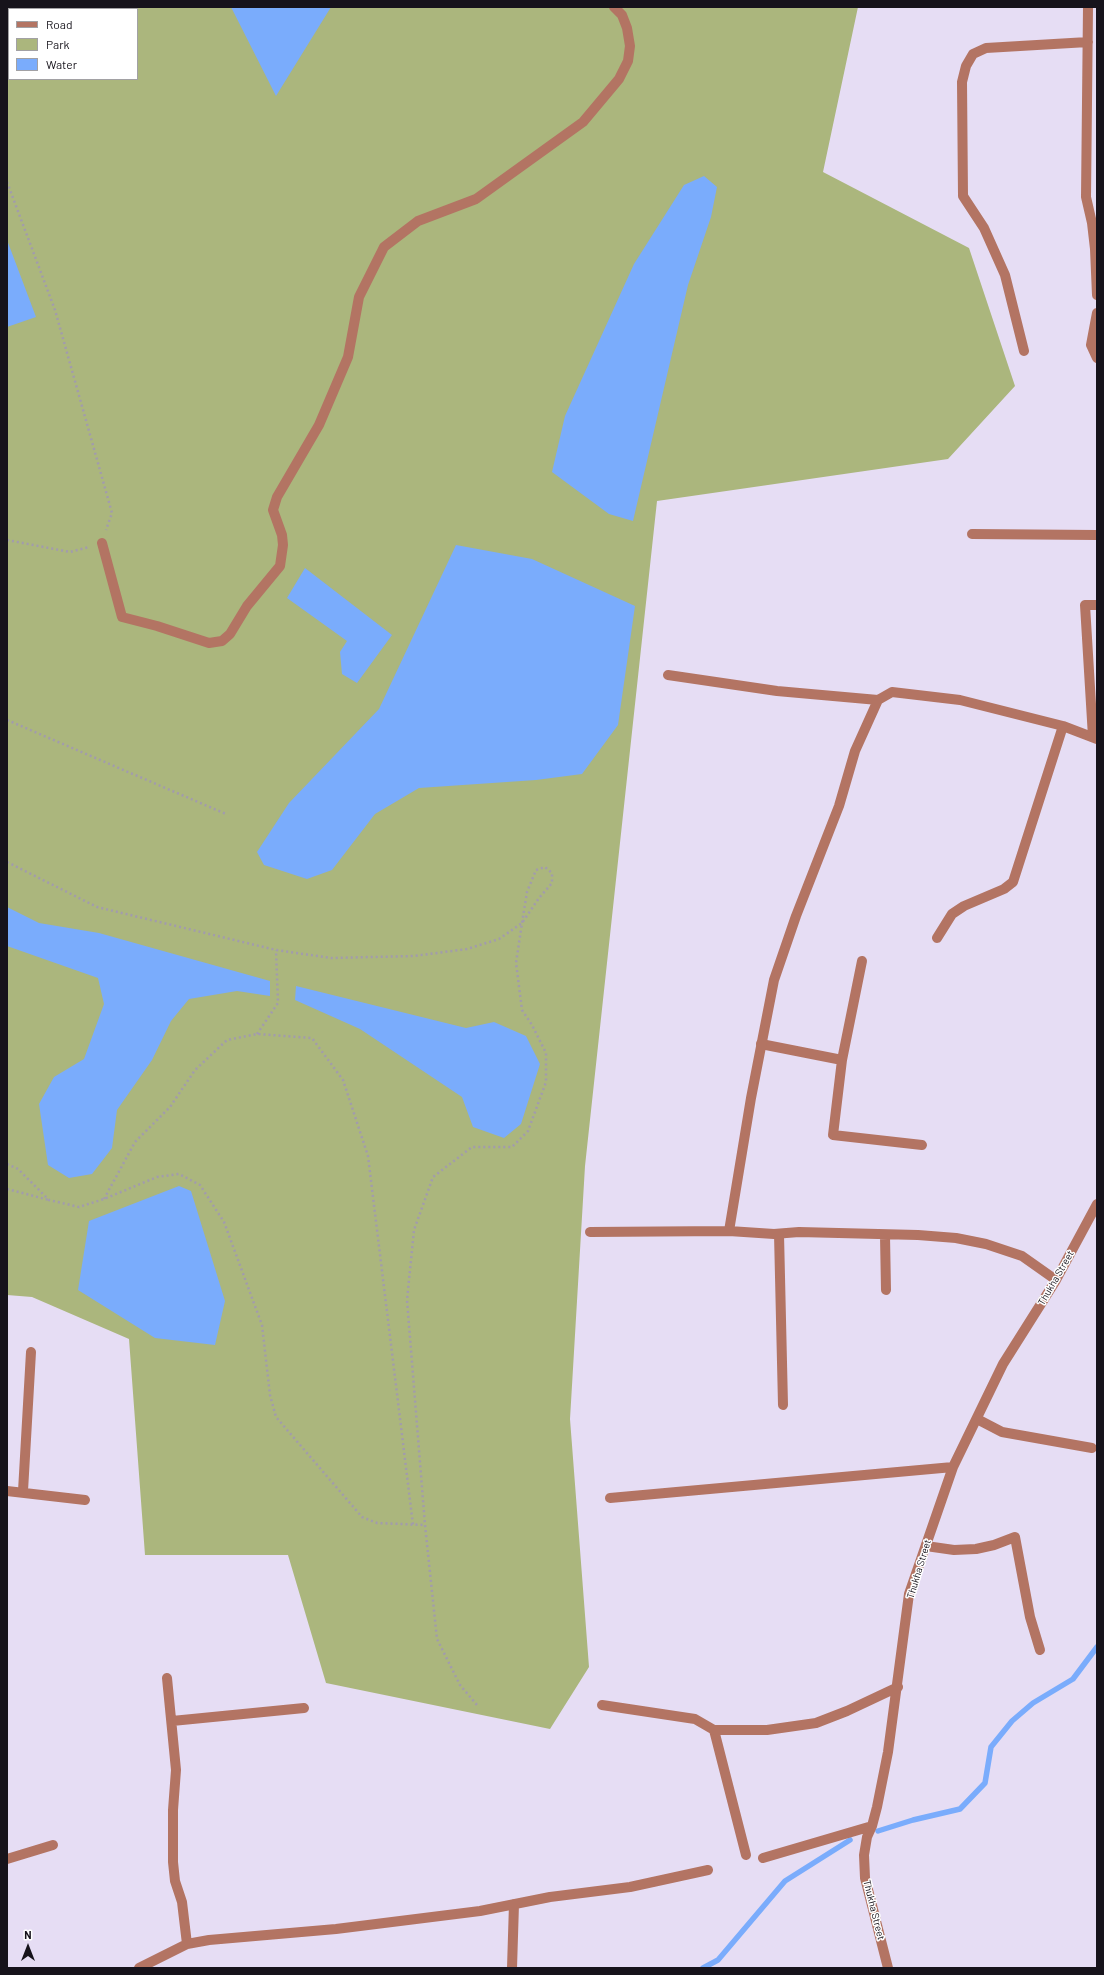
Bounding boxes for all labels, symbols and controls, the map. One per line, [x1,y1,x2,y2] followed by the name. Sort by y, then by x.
[8,8,138,80] legend
[46,17,73,31] text: Road
[46,37,70,51] text: Park
[46,57,77,71] text: Water
[1035,1248,1077,1308] street label: Thukha Street
[904,1538,934,1600] street label: Thukha Street
[861,1879,887,1941] street label: Thukha Street
[8,1927,48,1967] north arrow
[24,1928,32,1941] text: N

